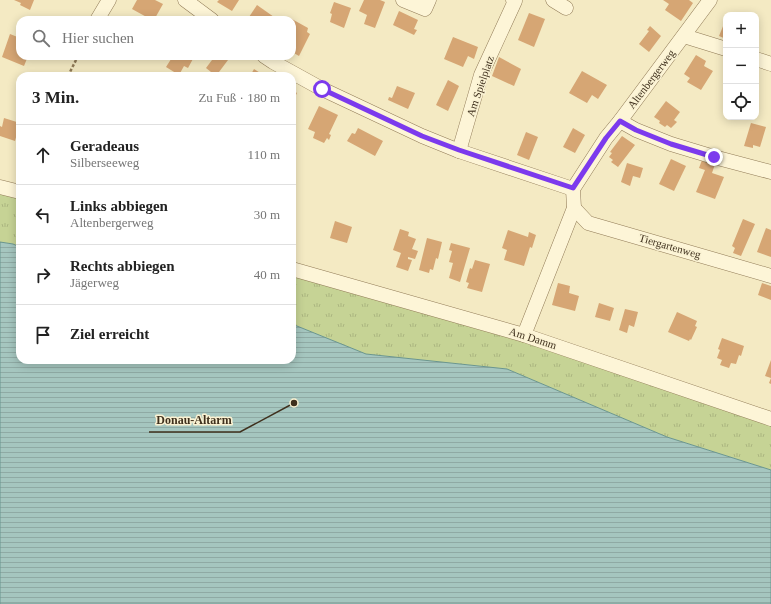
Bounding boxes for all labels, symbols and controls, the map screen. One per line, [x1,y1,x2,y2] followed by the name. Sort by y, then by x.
[723,12,759,120] map controls
[723,12,759,48] button: +
[16,16,296,60] search box
[30,27,52,49] icon: search
[62,30,134,46] text: Hier suchen
[625,47,677,111] street label: Altenbergerweg
[723,48,759,84] button: −
[464,54,496,118] street label: Am Spielplatz
[313,80,331,98] route start
[723,84,759,120] button: locate
[32,88,79,107] text: 3 Min.
[198,90,280,105] text: Zu Fuß · 180 m
[70,138,139,154] text: Geradeaus
[32,144,54,166] icon: ahead
[248,147,280,162] text: 110 m
[705,148,723,166] route end
[70,155,139,170] text: Silberseeweg
[70,198,168,214] text: Links abbiegen
[32,204,54,226] icon: left
[254,207,280,222] text: 30 m
[70,215,154,230] text: Altenbergerweg
[638,231,703,261] street label: Tiergartenweg
[70,258,175,274] text: Rechts abbiegen
[32,264,54,286] icon: right
[254,267,280,282] text: 40 m
[70,275,119,290] text: Jägerweg
[32,324,54,346] icon: arrive
[508,325,559,351] street label: Am Damm
[70,326,149,342] text: Ziel erreicht
[149,408,240,432] callout: Donau-Altarm
[156,413,232,427] text: Donau-Altarm

